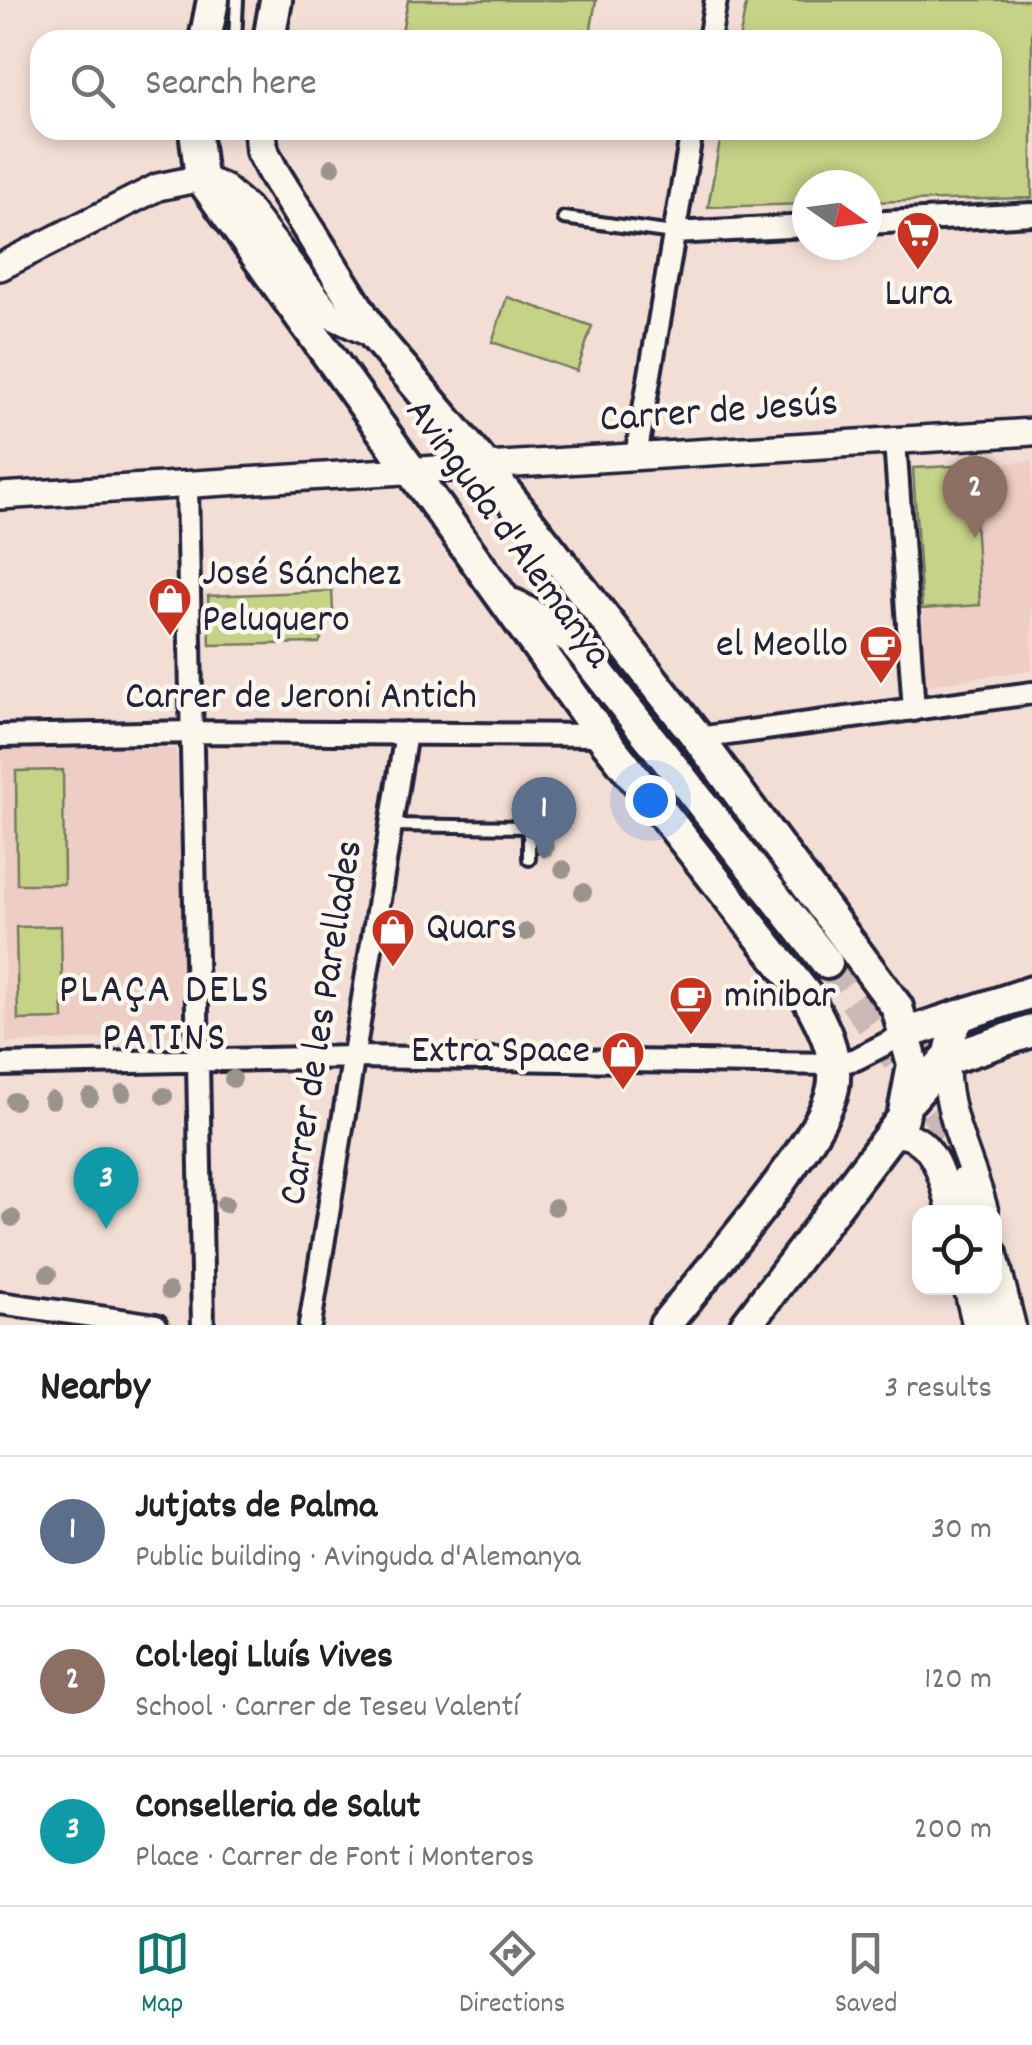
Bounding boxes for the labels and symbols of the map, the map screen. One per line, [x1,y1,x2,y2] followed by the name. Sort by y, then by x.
[792,170,882,260] north arrow
[895,210,941,271] supermarket icon: Lura
[884,268,953,325] place label: Lura
[598,377,840,451] street label: Carrer de Jesús
[389,388,624,683] street label: Avinguda d'Alemanya
[942,456,1008,538] pin: 2
[202,548,401,651] place label: José Sánchez Peluquero
[147,576,193,637] shop icon: José Sánchez Peluquero
[716,619,848,676] place label: el Meollo
[858,624,904,685] cafe icon: el Meollo
[125,671,477,728] street label: Carrer de Jeroni Antich
[625,775,676,826] your location
[512,776,576,859] pin: 1
[267,836,381,1210] street label: Carrer de les Parellades
[426,902,517,959] place label: Quars
[370,907,416,968] shop icon: Quars
[59,963,271,1071] district label: PLAÇA DELS PATINS
[724,970,836,1027] place label: minibar
[668,975,714,1036] cafe icon: minibar
[411,1025,590,1082] place label: Extra Space
[600,1030,646,1091] shop icon: Extra Space
[74,1146,138,1229] pin: 3

